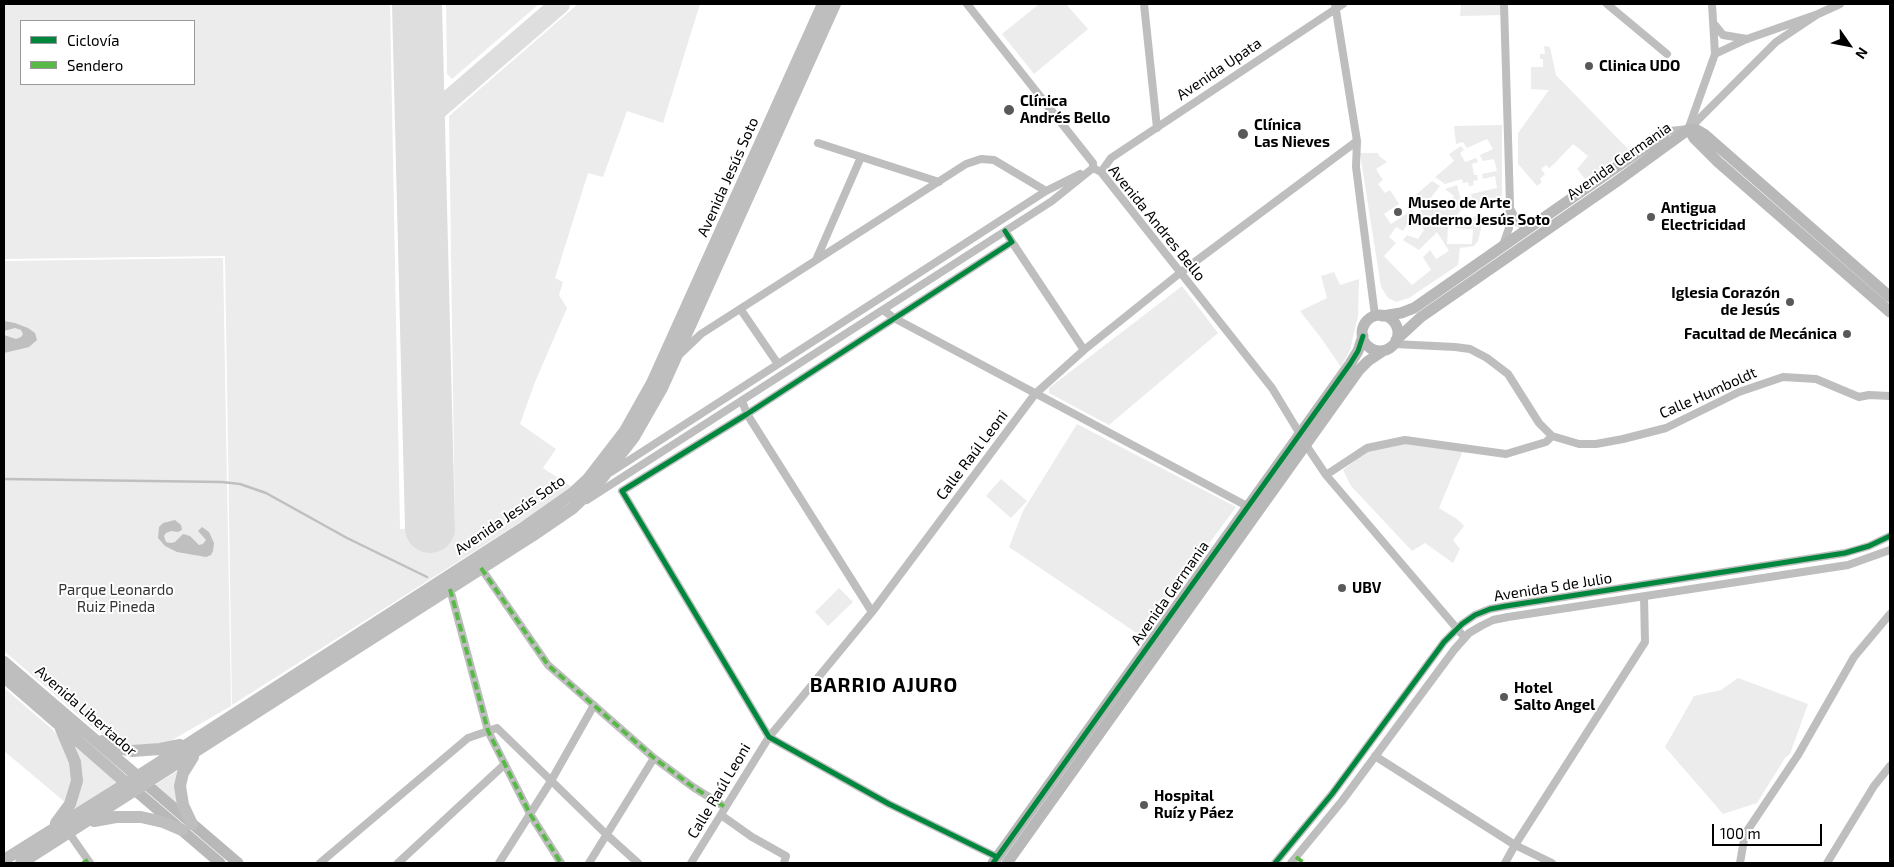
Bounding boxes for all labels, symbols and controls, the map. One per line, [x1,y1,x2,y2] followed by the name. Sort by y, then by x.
[20,20,195,85] legend
[1824,20,1874,70] north arrow
[67,31,119,49] text: Ciclovía
[1173,34,1265,104] street label: Avenida Upata
[1852,45,1872,62] text: N
[67,56,123,74] text: Sendero
[1599,57,1680,75] place label: Clinica UDO
[1583,60,1595,72] marker: Clinica UDO
[1020,92,1110,127] place label: Clínica Andrés Bello
[1002,103,1016,117] marker: Clínica Andrés Bello
[694,114,762,240] street label: Avenida Jesús Soto
[1254,116,1330,151] place label: Clínica Las Nieves
[1563,118,1675,204] street label: Avenida Germania
[1236,127,1250,141] marker: Clínica Las Nieves
[1105,161,1209,285] street label: Avenida Andres Bello
[1408,194,1550,229] place label: Museo de Arte Moderno Jesús Soto
[1661,199,1746,234] place label: Antigua Electricidad
[1392,206,1404,218] marker: Museo de Arte Moderno Jesús Soto
[1645,211,1657,223] marker: Antigua Electricidad
[1671,284,1780,319] place label: Iglesia Corazón de Jesús
[1784,296,1796,308] marker: Iglesia Corazón de Jesús
[1684,325,1837,343] place label: Facultad de Mecánica
[1841,328,1853,340] marker: Facultad de Mecánica
[1657,363,1759,423] street label: Calle Humboldt
[932,407,1012,503] street label: Calle Raúl Leoni
[451,471,569,559] street label: Avenida Jesús Soto
[1127,537,1213,649] street label: Avenida Germania
[1493,569,1613,605] street label: Avenida 5 de Julio
[1352,579,1381,597] place label: UBV
[58,581,174,616] park label: Parque Leonardo Ruiz Pineda
[1336,582,1348,594] marker: UBV
[32,662,140,760] street label: Avenida Libertador
[808,673,960,697] district label: BARRIO AJURO
[1514,679,1595,714] place label: Hotel Salto Angel
[1498,691,1510,703] marker: Hotel Salto Angel
[684,740,754,842] street label: Calle Raúl Leoni
[1154,787,1234,822] place label: Hospital Ruíz y Páez
[1138,799,1150,811] marker: Hospital Ruíz y Páez
[1714,814,1824,846] scale bar
[1720,824,1761,842] text: 100 m

